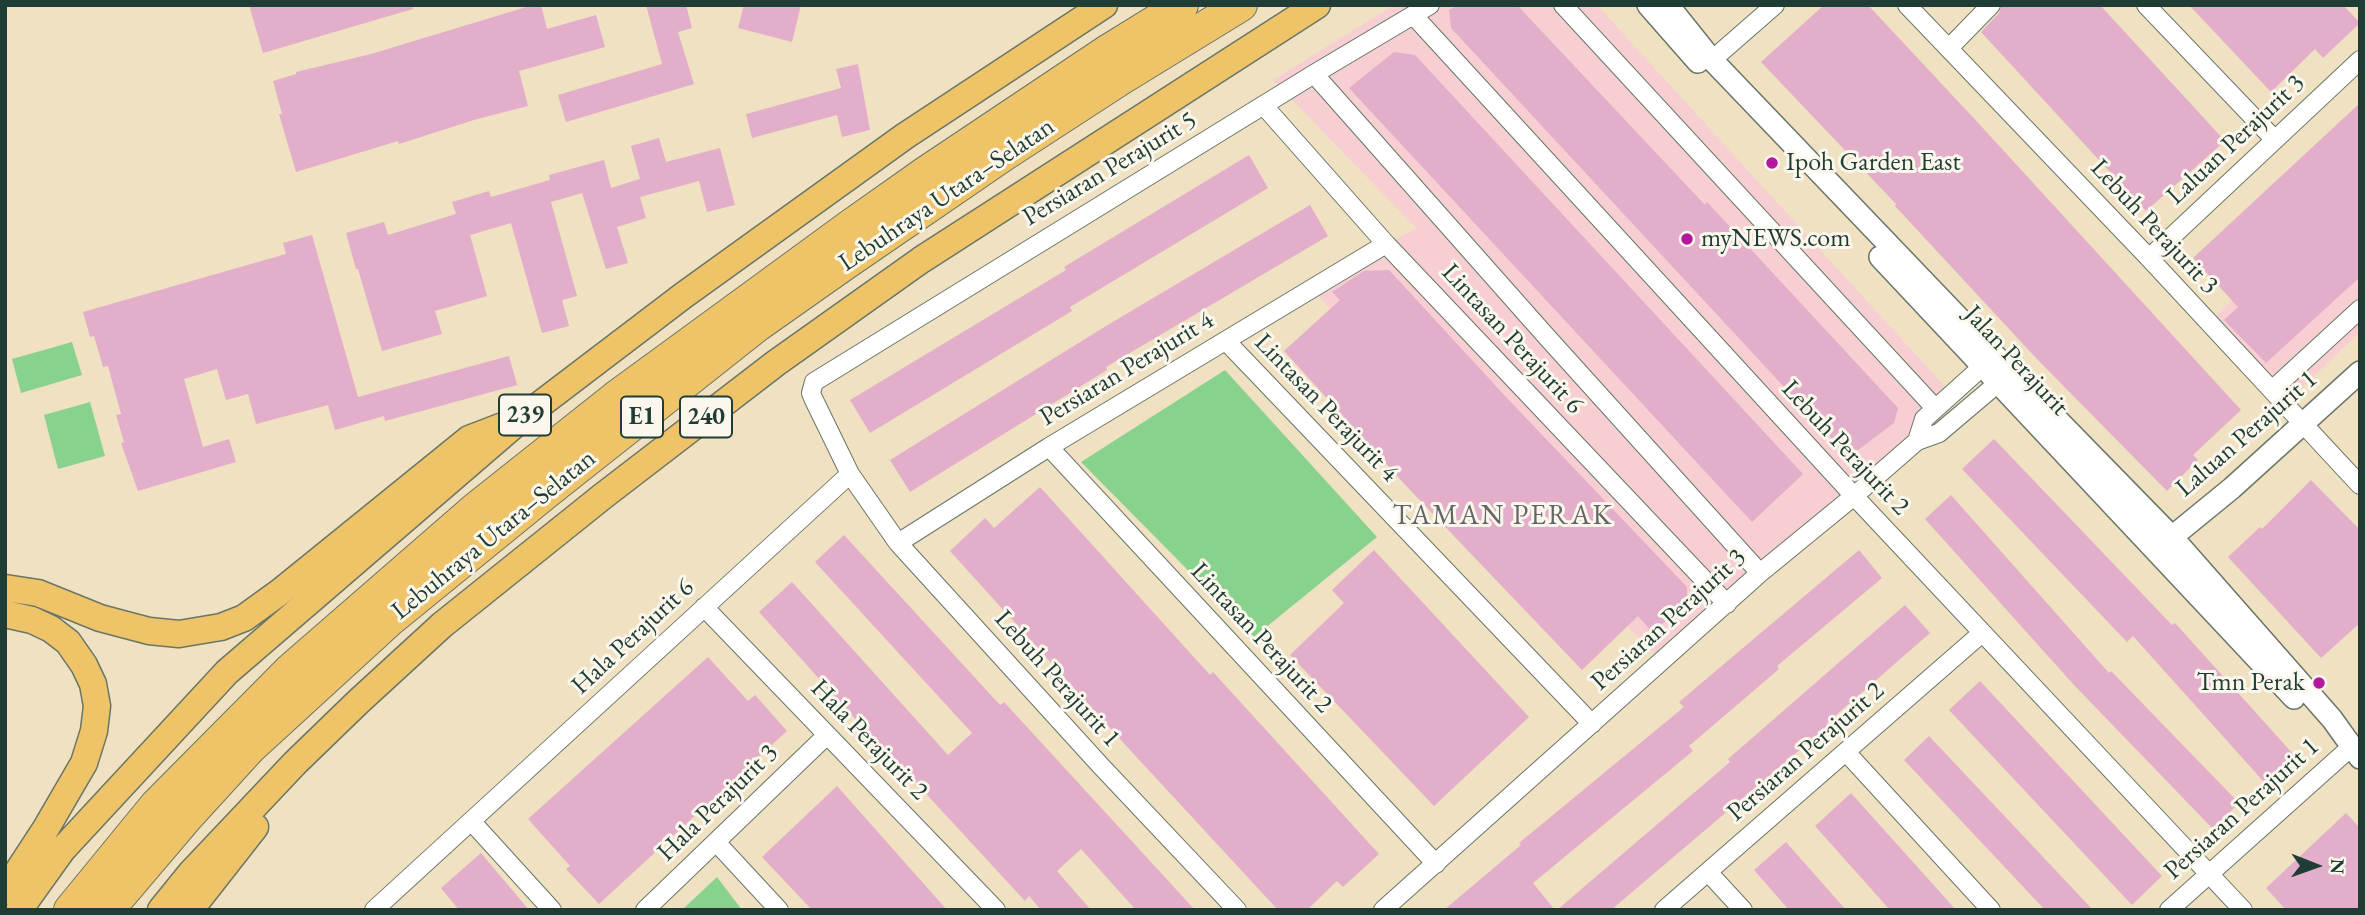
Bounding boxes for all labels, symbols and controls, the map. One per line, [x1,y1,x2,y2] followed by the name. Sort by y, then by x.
[2161,68,2311,212] street label: Laluan Perajurit 3
[1017,105,1203,233] street label: Persiaran Perajurit 5
[833,111,1061,279] street label: Lebuhraya Utara–Selatan
[1786,147,1961,179] place label: Ipoh Garden East
[2083,153,2225,301] street label: Lebuh Perajurit 3
[1764,155,1780,171] marker: Ipoh Garden East
[1701,223,1850,255] place label: myNEWS.com
[1679,231,1695,247] marker: myNEWS.com
[1434,257,1590,421] street label: Lintasan Perajurit 6
[1957,299,2075,423] street label: Jalan Perajurit
[1034,305,1220,433] street label: Persiaran Perajurit 4
[1247,327,1405,489] street label: Lintasan Perajurit 4
[2170,364,2324,504] street label: Laluan Perajurit 1
[1774,374,1916,522] street label: Lebuh Perajurit 2
[499,394,551,436] road number: 239
[621,396,663,438] road number: E1
[680,396,732,438] road number: 240
[386,443,602,627] street label: Lebuhraya Utara–Selatan
[1394,499,1612,533] district label: TAMAN PERAK
[1585,542,1753,698] street label: Persiaran Perajurit 3
[1183,556,1339,720] street label: Lintasan Perajurit 2
[565,572,701,702] street label: Hala Perajurit 6
[987,604,1127,754] street label: Lebuh Perajurit 1
[2197,667,2305,699] place label: Tmn Perak
[804,673,934,807] street label: Hala Perajurit 2
[1721,675,1891,829] street label: Persiaran Perajurit 2
[2311,675,2327,691] marker: Tmn Perak
[2158,731,2326,887] street label: Persiaran Perajurit 1
[651,738,785,868] street label: Hala Perajurit 3
[2281,831,2351,901] north arrow
[2325,858,2350,874] text: N

